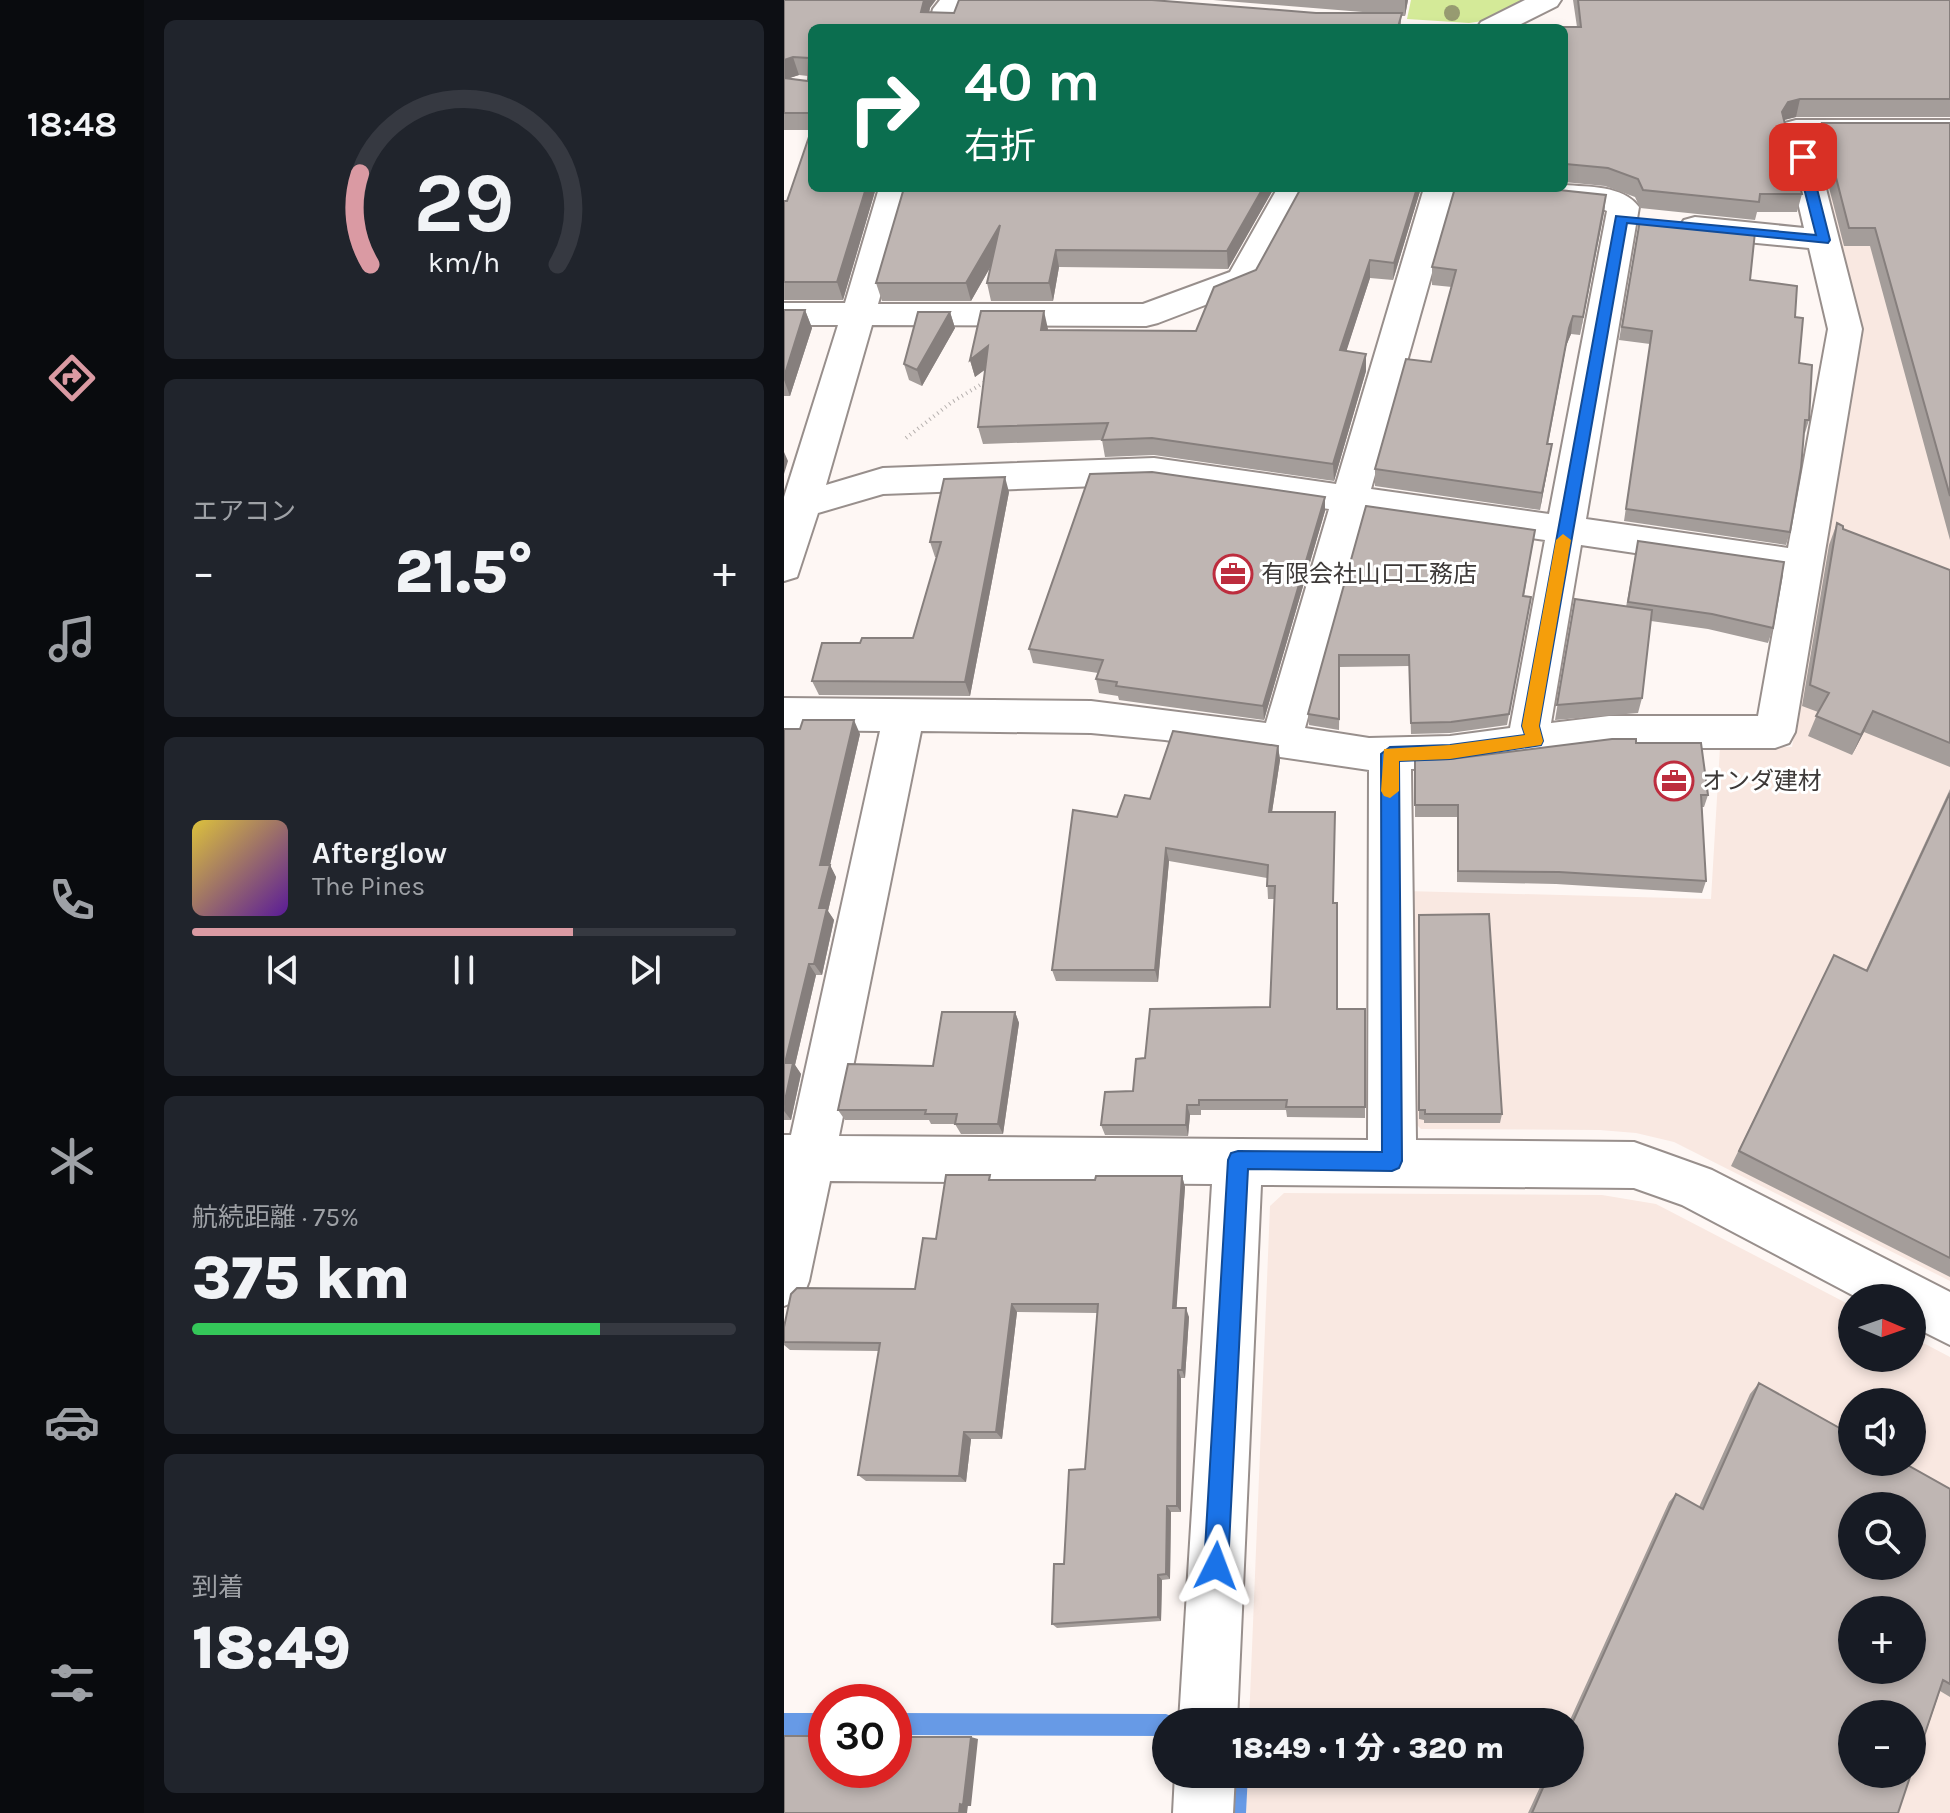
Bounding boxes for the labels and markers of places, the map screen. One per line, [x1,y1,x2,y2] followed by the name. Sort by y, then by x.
[1769,123,1837,191] pin
[1212,553,1254,595] office icon: 有限会社山口工務店
[1261,560,1477,588] place label: 有限会社山口工務店
[1653,760,1695,802] office icon: オンダ建材
[1702,767,1822,795] place label: オンダ建材

